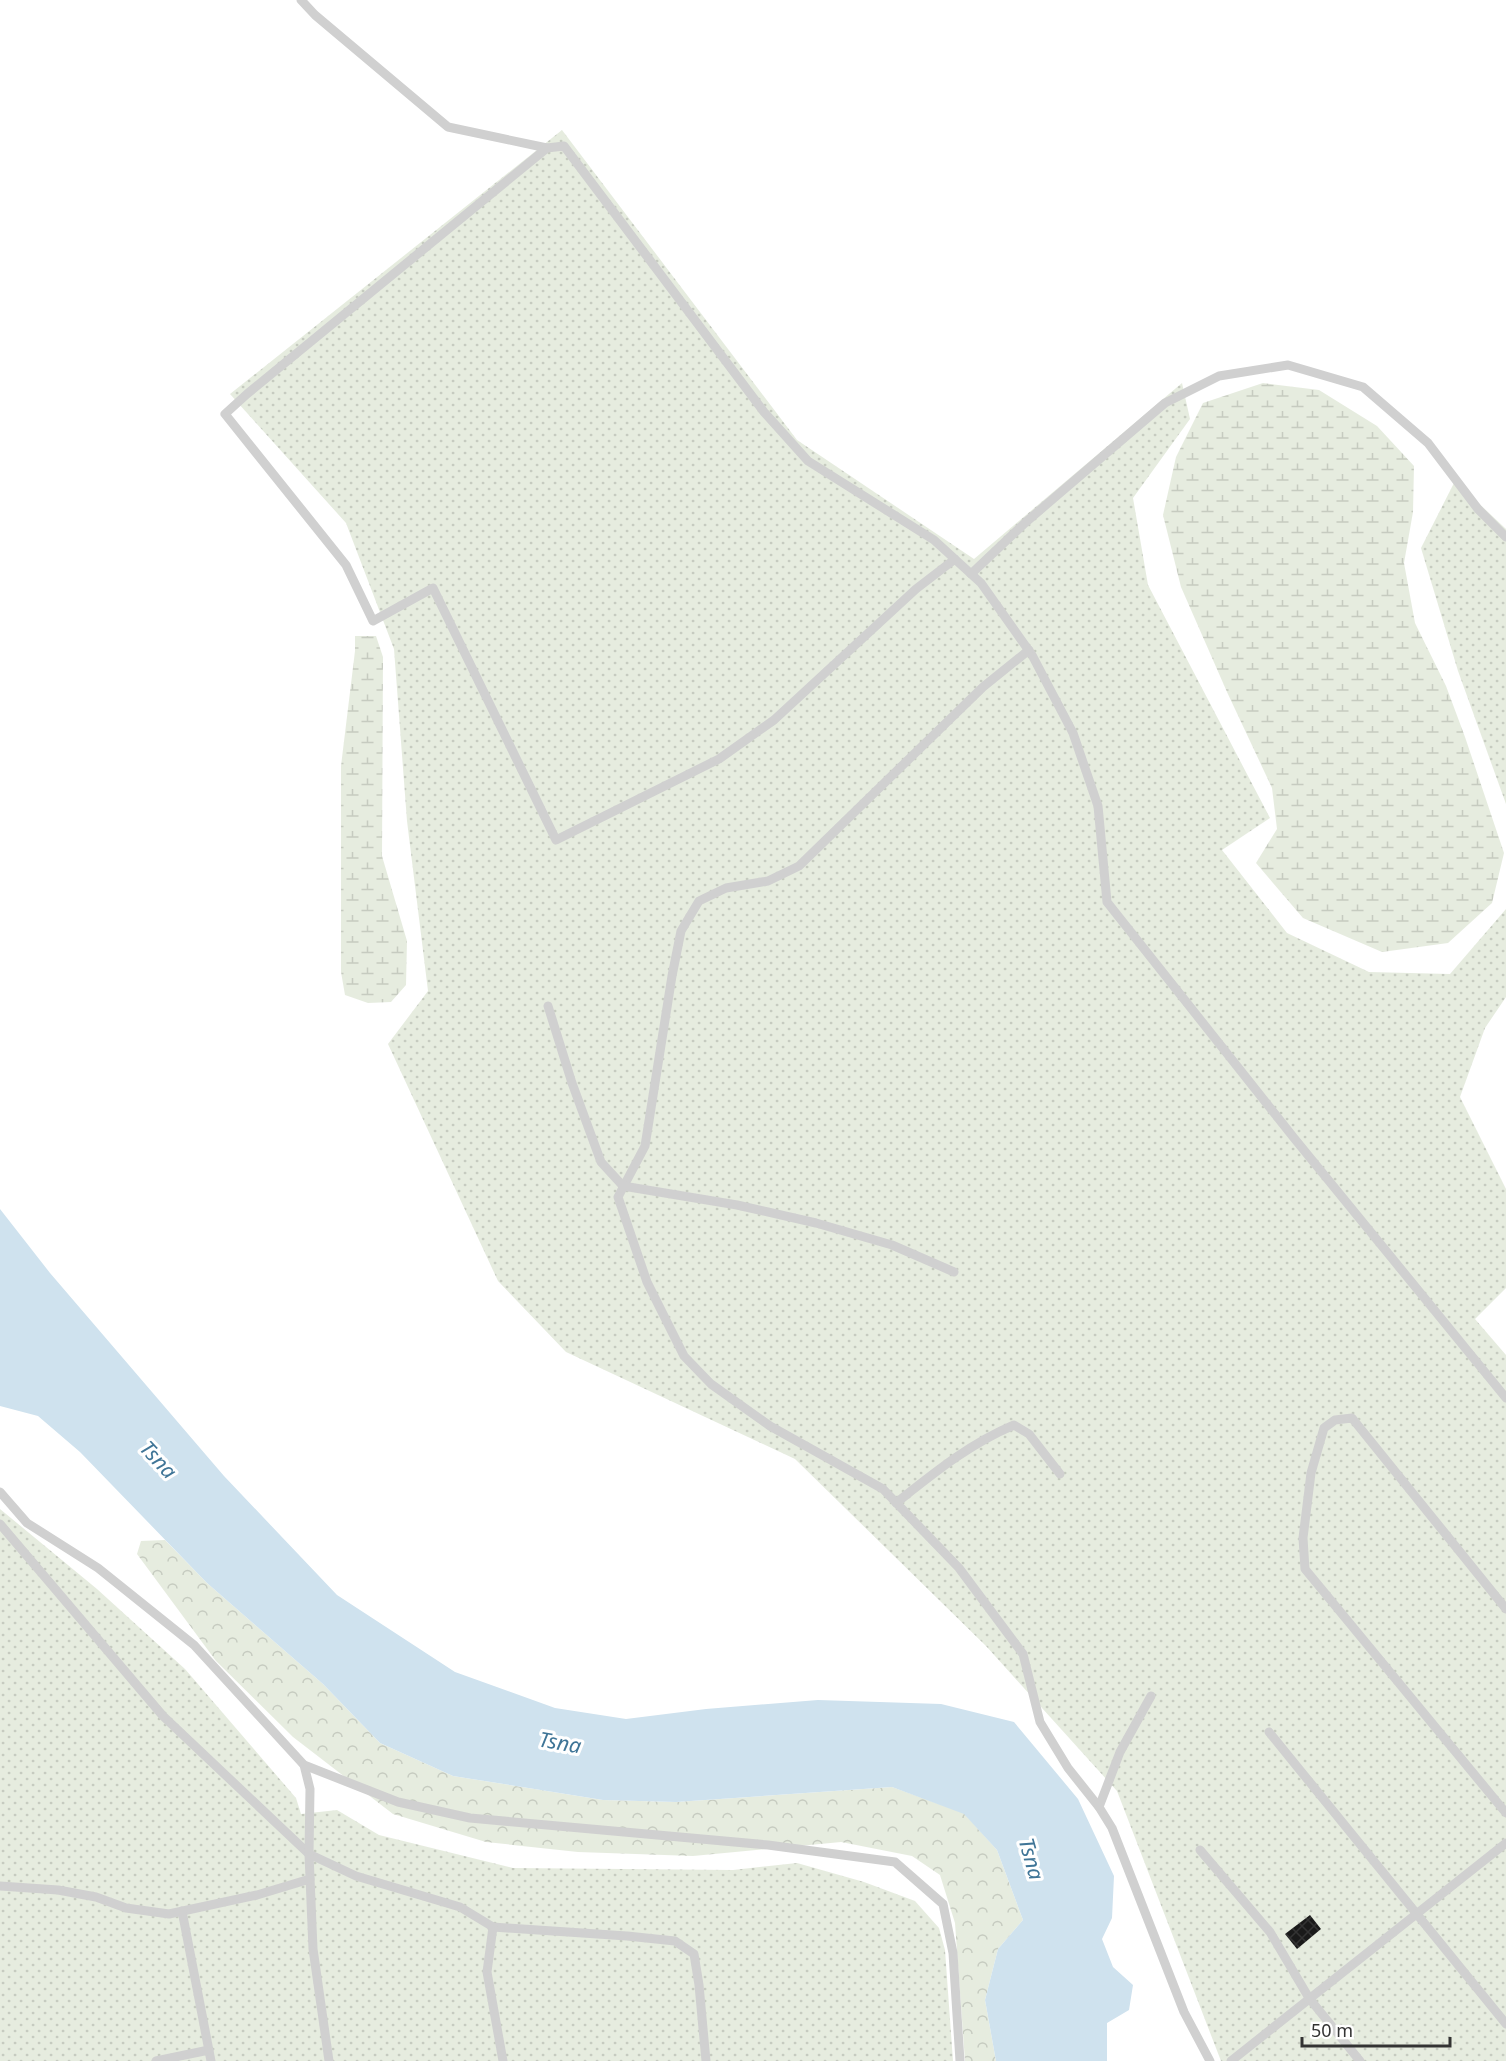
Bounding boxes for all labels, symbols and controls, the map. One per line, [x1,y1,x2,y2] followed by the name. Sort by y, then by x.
[134,1434,183,1484] water label: Tsna
[537,1725,584,1759] water label: Tsna
[1013,1834,1051,1883] water label: Tsna
[1302,2010,1450,2048] scale bar
[1311,2018,1353,2042] text: 50 m

